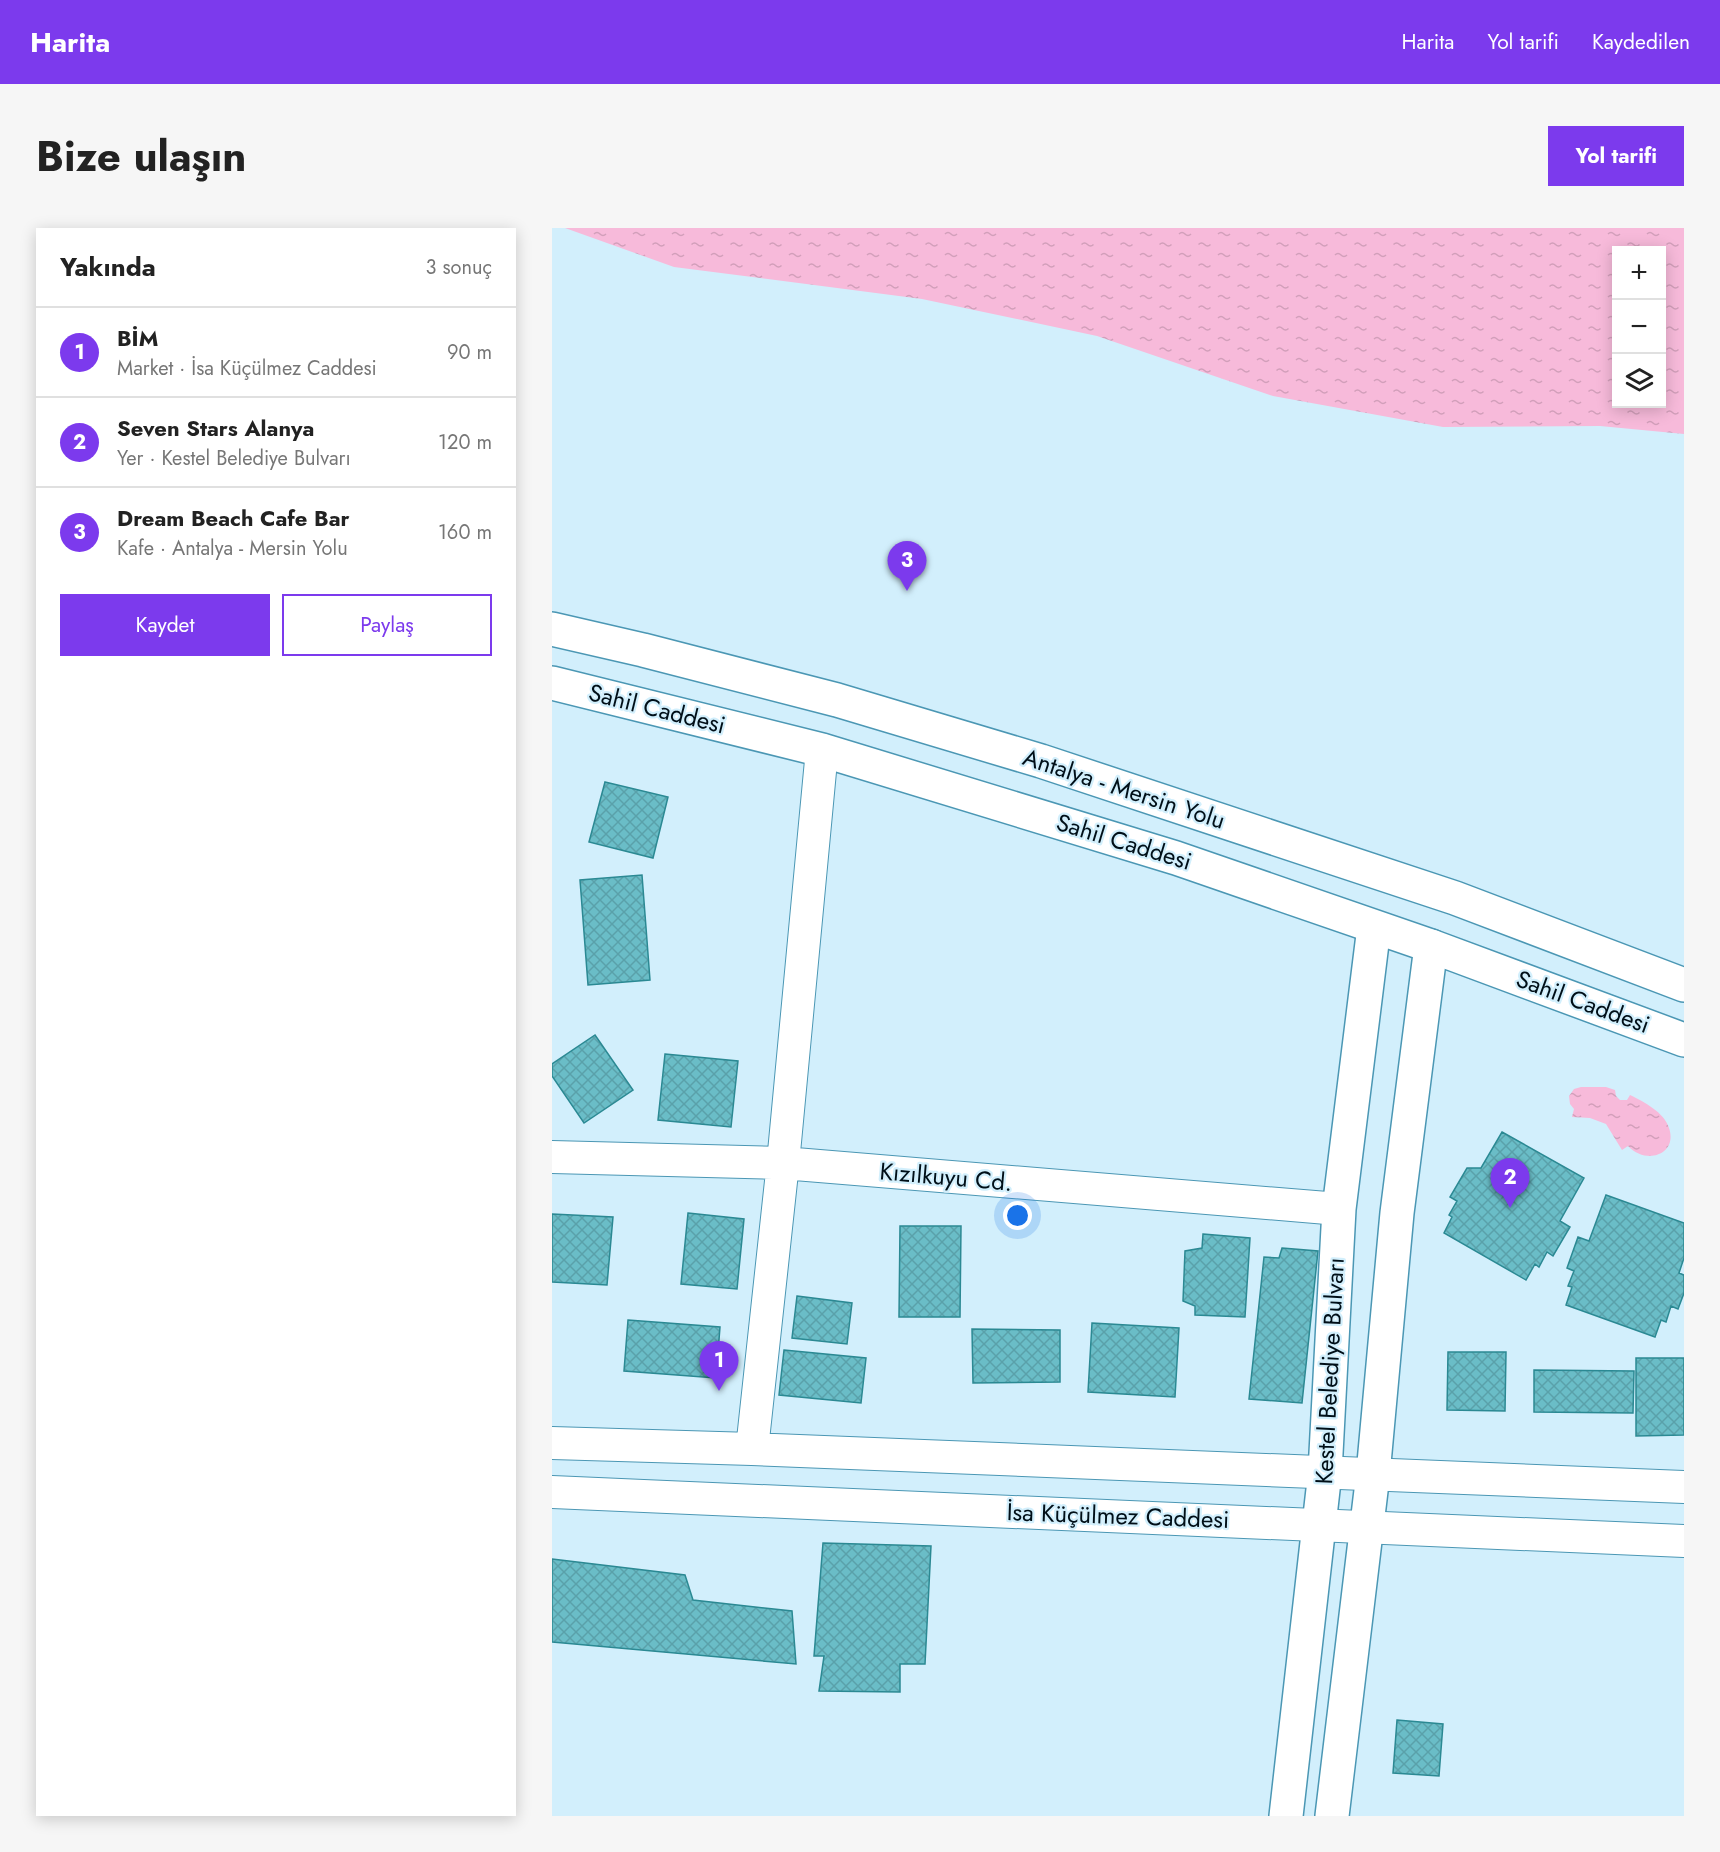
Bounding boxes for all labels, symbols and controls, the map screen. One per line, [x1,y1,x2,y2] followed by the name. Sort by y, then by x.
[30,22,110,63] text: Harita
[1402,27,1454,57] text: Harita
[1487,27,1559,57] text: Yol tarifi
[1592,27,1690,57] text: Kaydedilen
[36,126,246,187] text: Bize ulaşın
[1548,126,1684,186] button: Yol tarifi
[1612,246,1666,408] map controls
[1612,246,1666,300] button: +
[60,248,156,286] text: Yakında
[426,253,492,282] text: 3 sonuç
[1612,300,1666,354] button: −
[117,322,158,354] text: BİM
[74,338,85,367] text: 1
[447,338,492,367] text: 90 m
[117,354,377,383] text: Market · İsa Küçülmez Caddesi
[1612,354,1666,408] button: layers
[117,412,314,444] text: Seven Stars Alanya
[73,428,86,457] text: 2
[438,428,492,457] text: 120 m
[117,444,351,473] text: Yer · Kestel Belediye Bulvarı
[117,502,350,534] text: Dream Beach Cafe Bar
[73,518,86,547] text: 3
[438,518,492,547] text: 160 m
[117,534,348,563] text: Kafe · Antalya - Mersin Yolu
[888,542,926,591] pin: 3
[60,594,270,656] button: Kaydet
[282,594,492,656] button: Paylaş
[585,675,729,742] street label: Sahil Caddesi
[1018,739,1230,838] street label: Antalya - Mersin Yolu
[1052,804,1196,879] street label: Sahil Caddesi
[1511,961,1655,1042] street label: Sahil Caddesi
[878,1153,1014,1200] street label: Kızılkuyu Cd.
[1490,1158,1530,1208] pin: 2
[1003,1201,1032,1230] your location
[1306,1257,1353,1485] street label: Kestel Belediye Bulvarı
[700,1342,738,1391] pin: 1
[1006,1494,1230,1537] street label: İsa Küçülmez Caddesi

